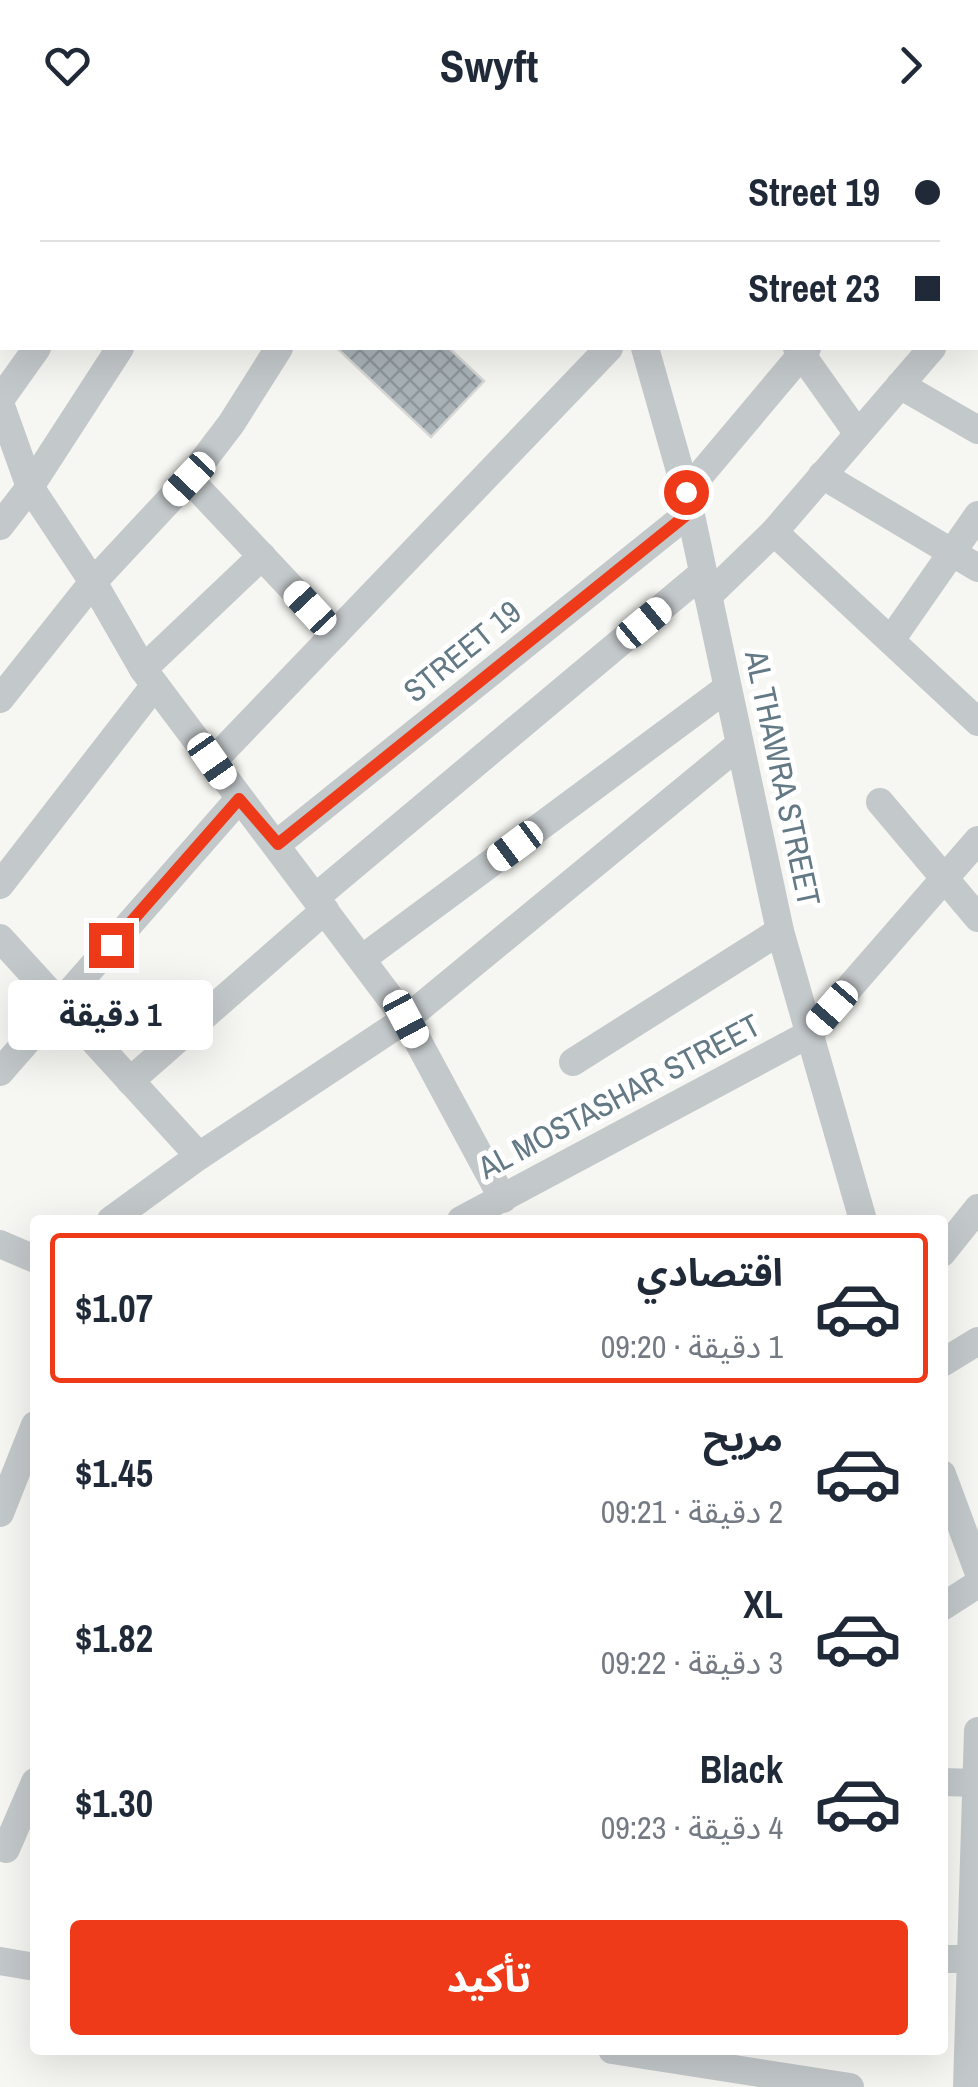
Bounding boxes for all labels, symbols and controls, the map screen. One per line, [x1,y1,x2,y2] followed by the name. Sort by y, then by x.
[440,35,538,96] text: Swyft
[40,38,95,93] icon: heart
[883,38,938,93] icon: forward
[748,167,880,218] text: Street 19
[748,263,880,314] text: Street 23
[158,447,220,511] car
[664,470,709,515] route start
[279,576,341,640] car
[394,590,530,712] street label: STREET 19
[611,592,677,654] car
[735,645,831,910] street label: AL THAWRA STREET
[183,728,241,794] car
[482,816,548,876] car
[89,923,134,968] route end
[801,976,863,1040] car
[8,980,214,1050] callout: 1 دقيقة
[379,985,433,1053] car
[59,993,162,1036] text: 1 دقيقة
[470,1003,768,1189] street label: AL MOSTASHAR STREET
[637,1247,783,1298] text: اقتصادي
[813,1263,903,1353] icon: car
[75,1283,153,1334] text: $1.07
[601,1325,783,1368] text: 1 دقيقة · 09:20
[703,1412,783,1463] text: مريح
[813,1428,903,1518] icon: car
[75,1448,153,1499] text: $1.45
[601,1490,783,1533] text: 2 دقيقة · 09:21
[743,1579,783,1630] text: XL
[813,1593,903,1683] icon: car
[75,1613,153,1664] text: $1.82
[601,1641,783,1684] text: 3 دقيقة · 09:22
[700,1744,783,1795] text: Black
[813,1758,903,1848] icon: car
[75,1778,153,1829] text: $1.30
[601,1806,783,1849] text: 4 دقيقة · 09:23
[70,1920,908,2035] button: تأكيد

